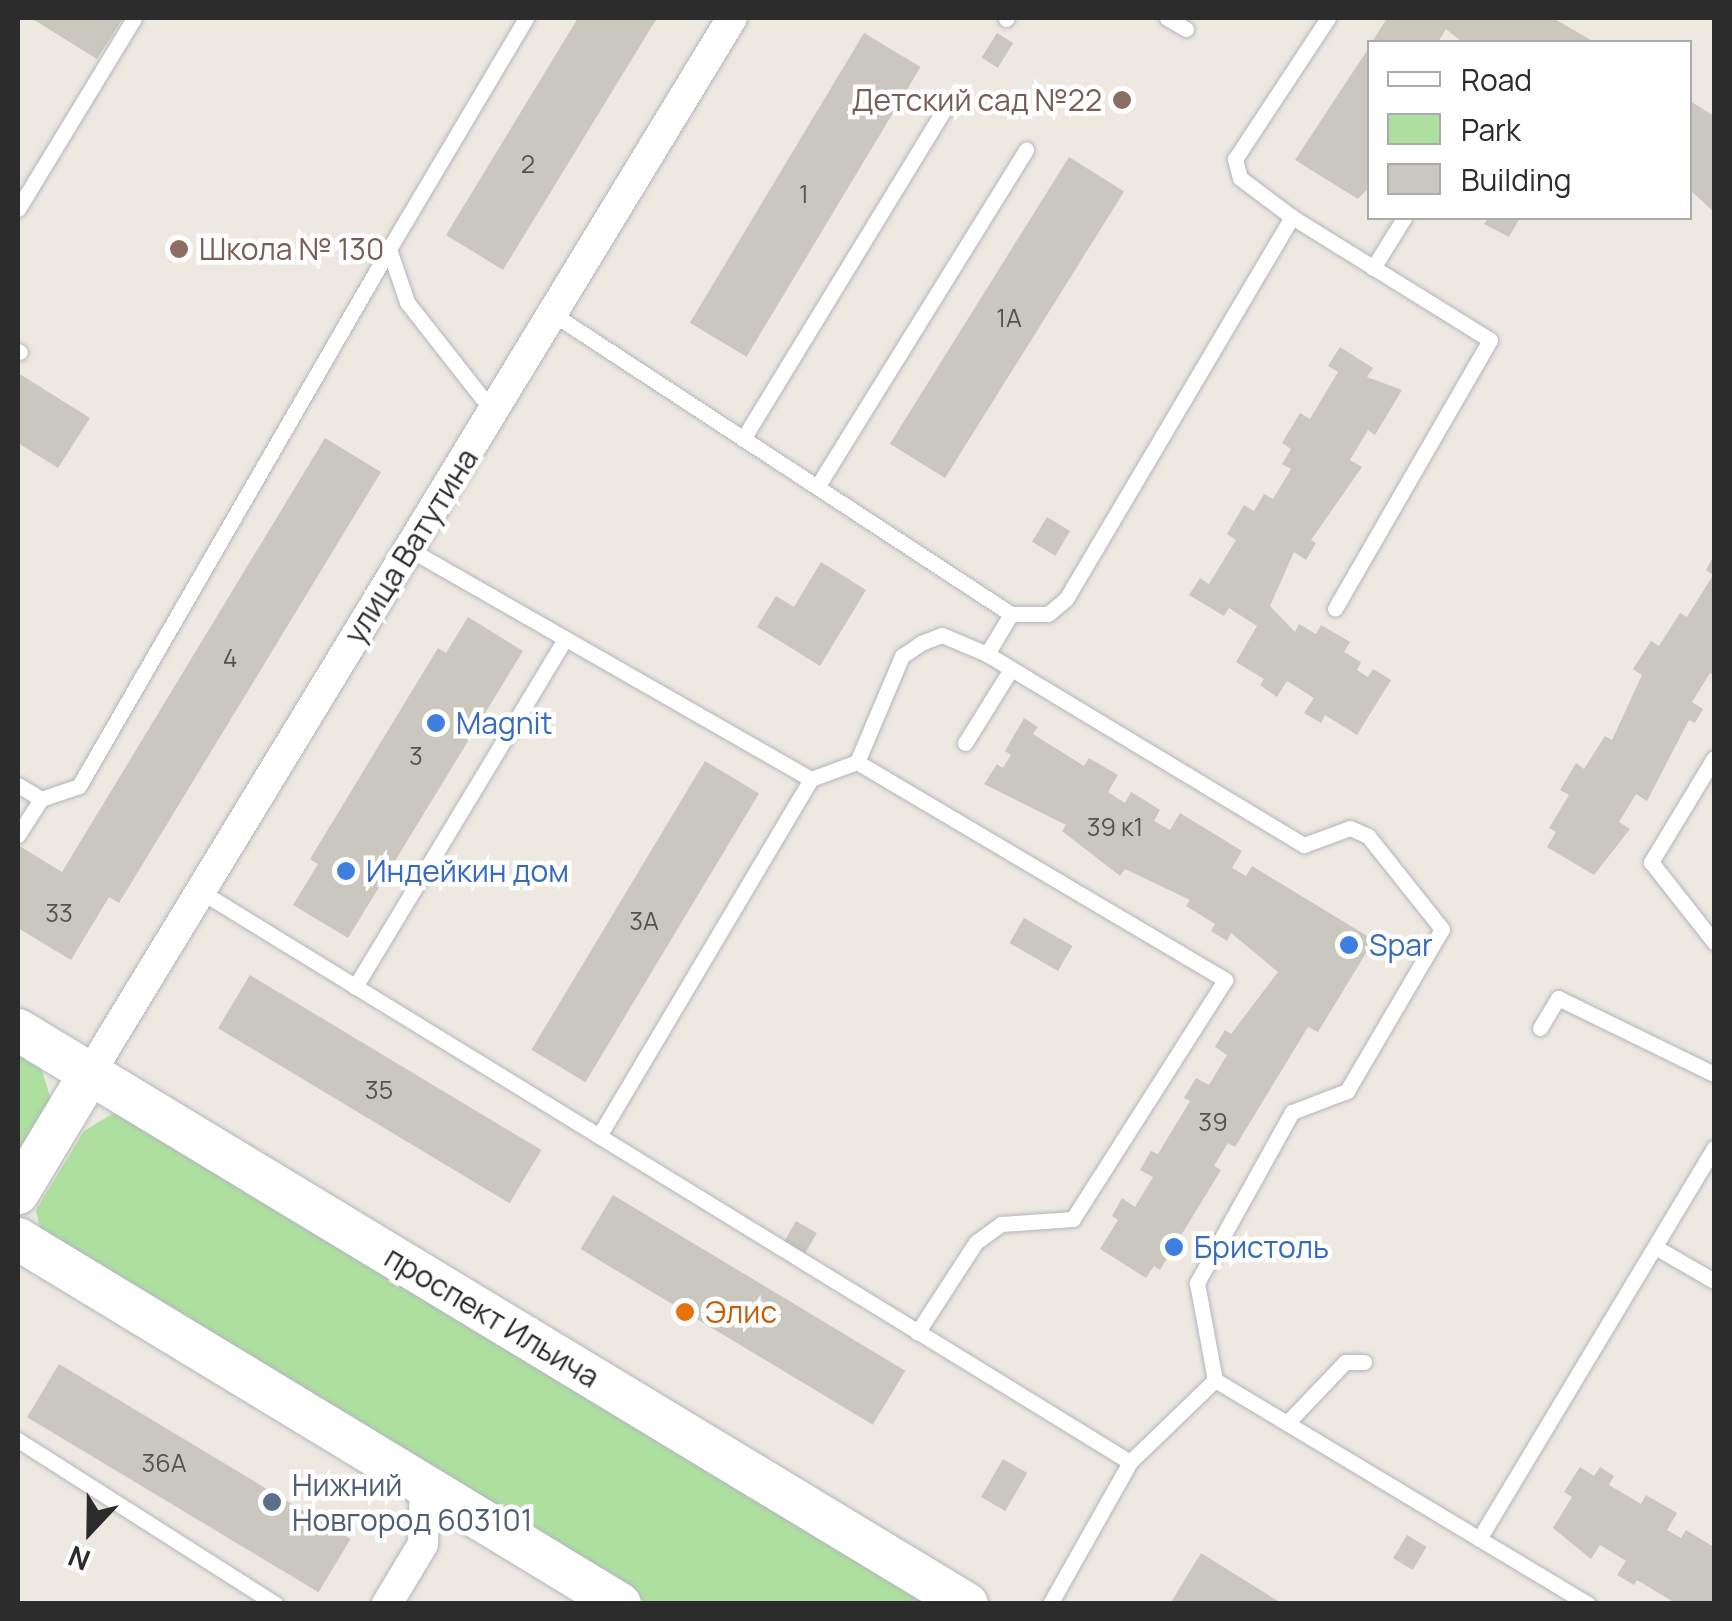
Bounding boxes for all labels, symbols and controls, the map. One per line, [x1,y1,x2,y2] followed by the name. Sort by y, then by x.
[1367,40,1692,220] legend
[1461,59,1532,100] text: Road
[852,82,1102,118] place label: Детский сад №22
[1111,89,1133,111] marker: Детский сад №22
[1461,109,1521,150] text: Park
[521,149,535,179] house number: 2
[1461,159,1572,200] text: Building
[799,179,809,209] house number: 1
[199,231,384,267] place label: Школа № 130
[168,238,190,260] marker: Школа № 130
[996,303,1022,333] house number: 1А
[337,442,485,650] street label: улица Ватутина
[223,643,237,673] house number: 4
[456,705,552,741] place label: Magnit
[425,712,447,734] marker: Magnit
[409,741,423,771] house number: 3
[1087,812,1143,842] house number: 39 к1
[366,853,569,889] place label: Индейкин дом
[335,860,357,882] marker: Индейкин дом
[45,898,73,928] house number: 33
[629,906,659,936] house number: 3А
[1369,927,1433,963] place label: Spar
[1338,934,1360,956] marker: Spar
[365,1075,393,1105] house number: 35
[1198,1107,1228,1137] house number: 39
[1194,1229,1329,1265] place label: Бристоль
[1163,1236,1185,1258] marker: Бристоль
[378,1239,606,1395] street label: проспект Ильича
[705,1294,777,1330] place label: Элис
[674,1301,696,1323] marker: Элис
[141,1448,187,1478] house number: 36А
[292,1467,532,1538] place label: Нижний Новгород 603101
[40,1481,140,1581] north arrow
[261,1491,283,1513] marker: Нижний Новгород 603101
[62,1537,95,1580] text: N

